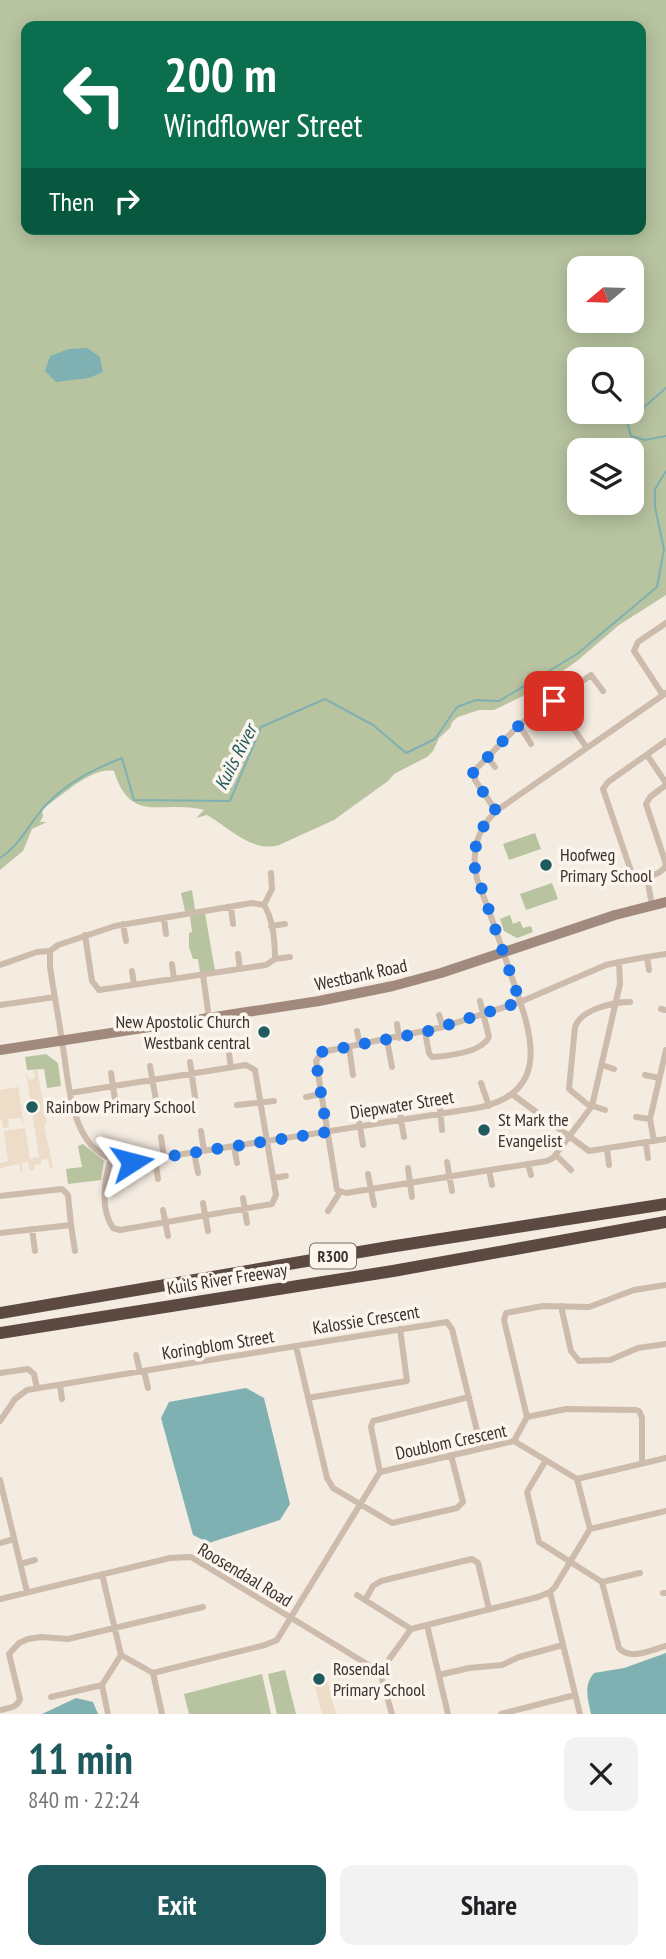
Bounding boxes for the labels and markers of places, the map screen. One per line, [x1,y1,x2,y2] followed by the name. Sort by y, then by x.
[524,671,584,731] pin
[560,843,653,887] place label: Hoofweg Primary School
[538,857,554,873] marker: Hoofweg Primary School
[115,1010,251,1054] place label: New Apostolic Church Westbank central
[256,1024,272,1040] marker: New Apostolic Church Westbank central
[46,1095,196,1118] place label: Rainbow Primary School
[24,1099,40,1115] marker: Rainbow Primary School
[498,1108,569,1152] place label: St Mark the Evangelist
[476,1122,492,1138] marker: St Mark the Evangelist
[333,1657,426,1701] place label: Rosendal Primary School
[311,1671,327,1687] marker: Rosendal Primary School

